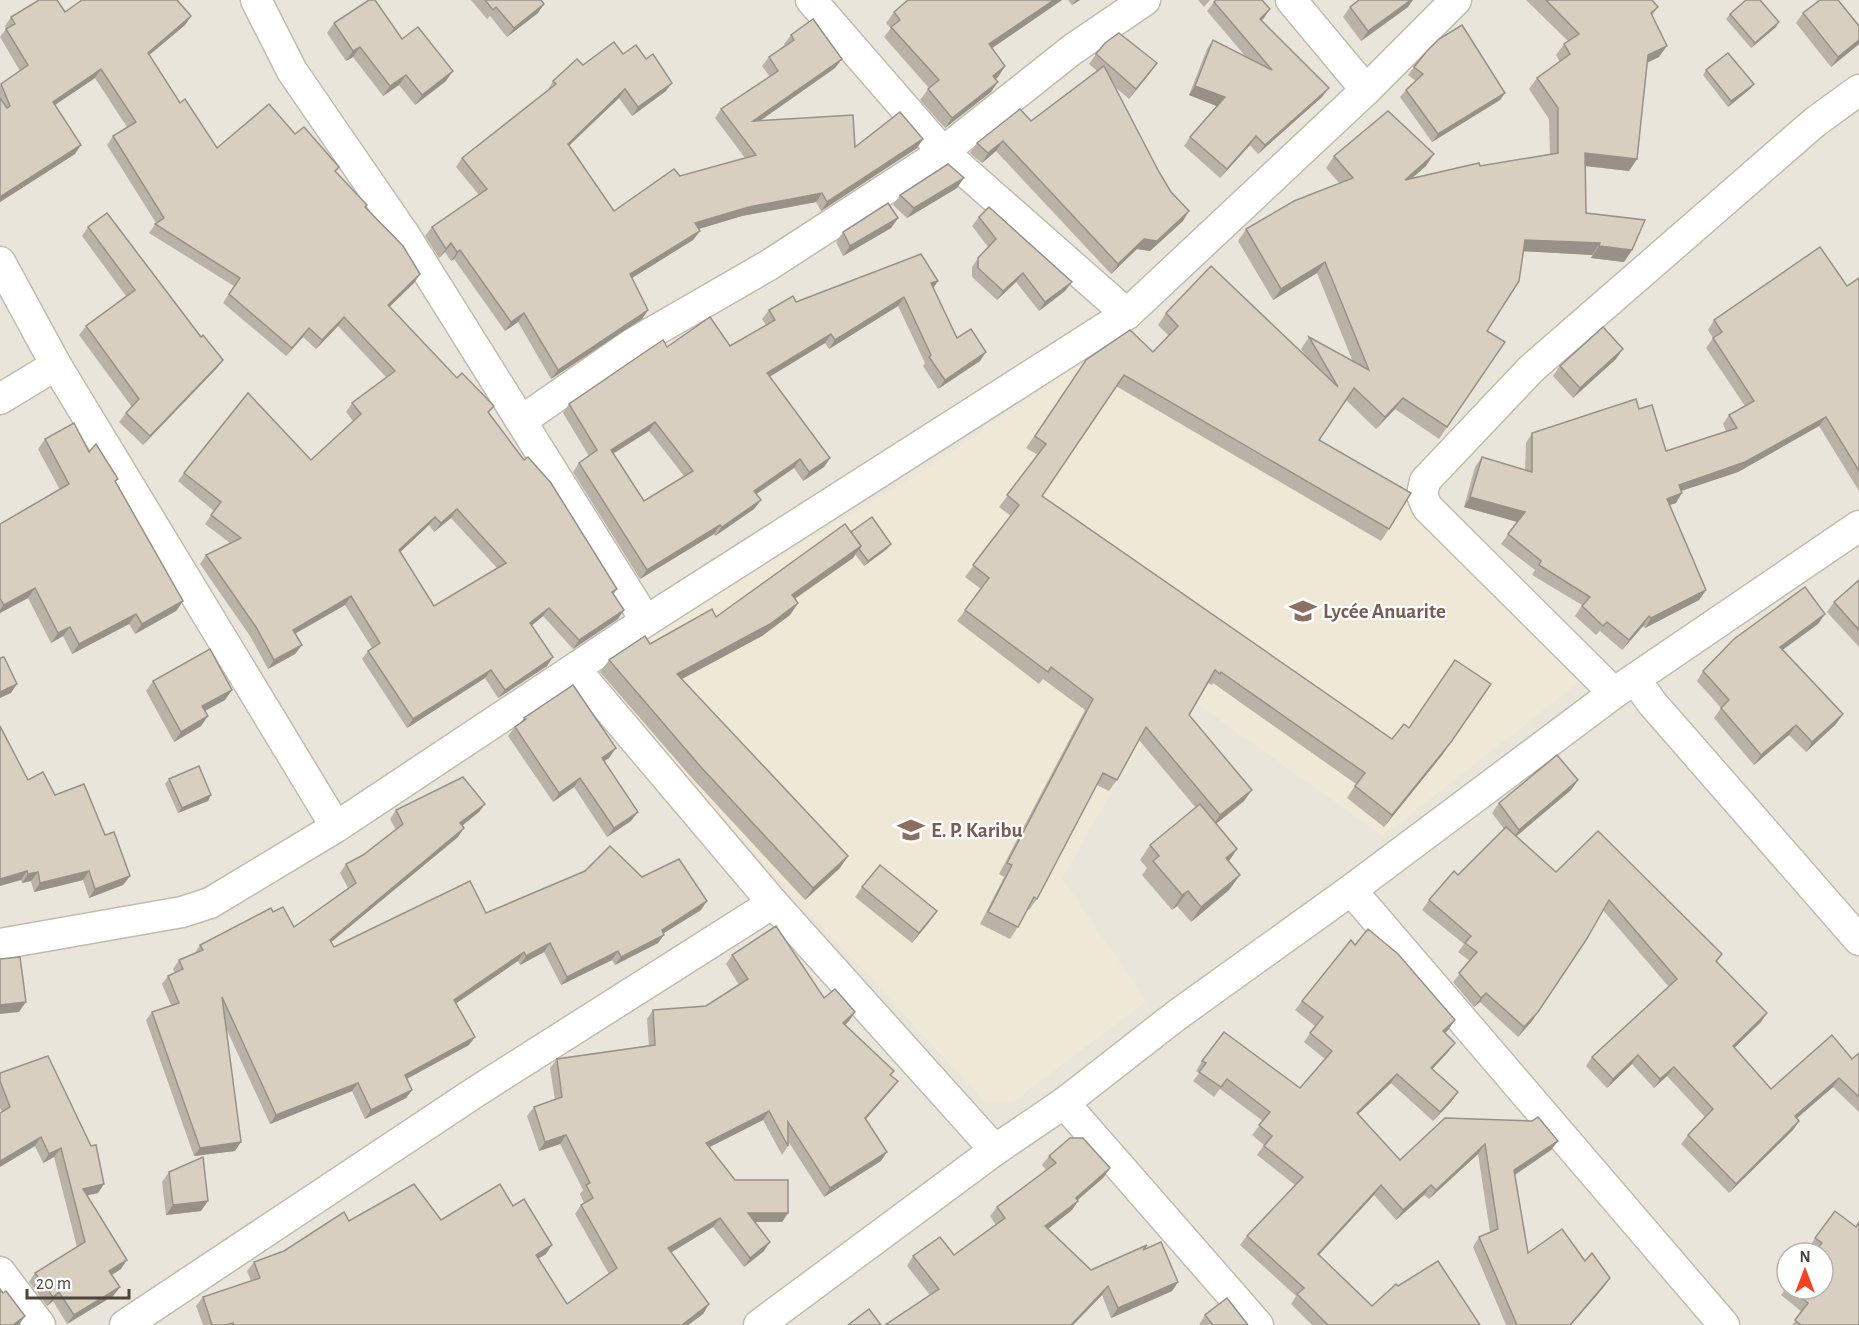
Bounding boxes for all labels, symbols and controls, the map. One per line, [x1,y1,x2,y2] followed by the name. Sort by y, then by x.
[1288,596,1318,626] school or university icon: Lycée Anuarite
[1323,601,1446,622] place label: Lycée Anuarite
[896,815,926,845] school or university icon: E. P. Karibu
[931,820,1023,841] place label: E. P. Karibu
[1775,1241,1835,1301] north arrow
[1799,1249,1811,1265] text: N
[27,1262,129,1300] scale bar
[36,1275,71,1293] text: 20 m

